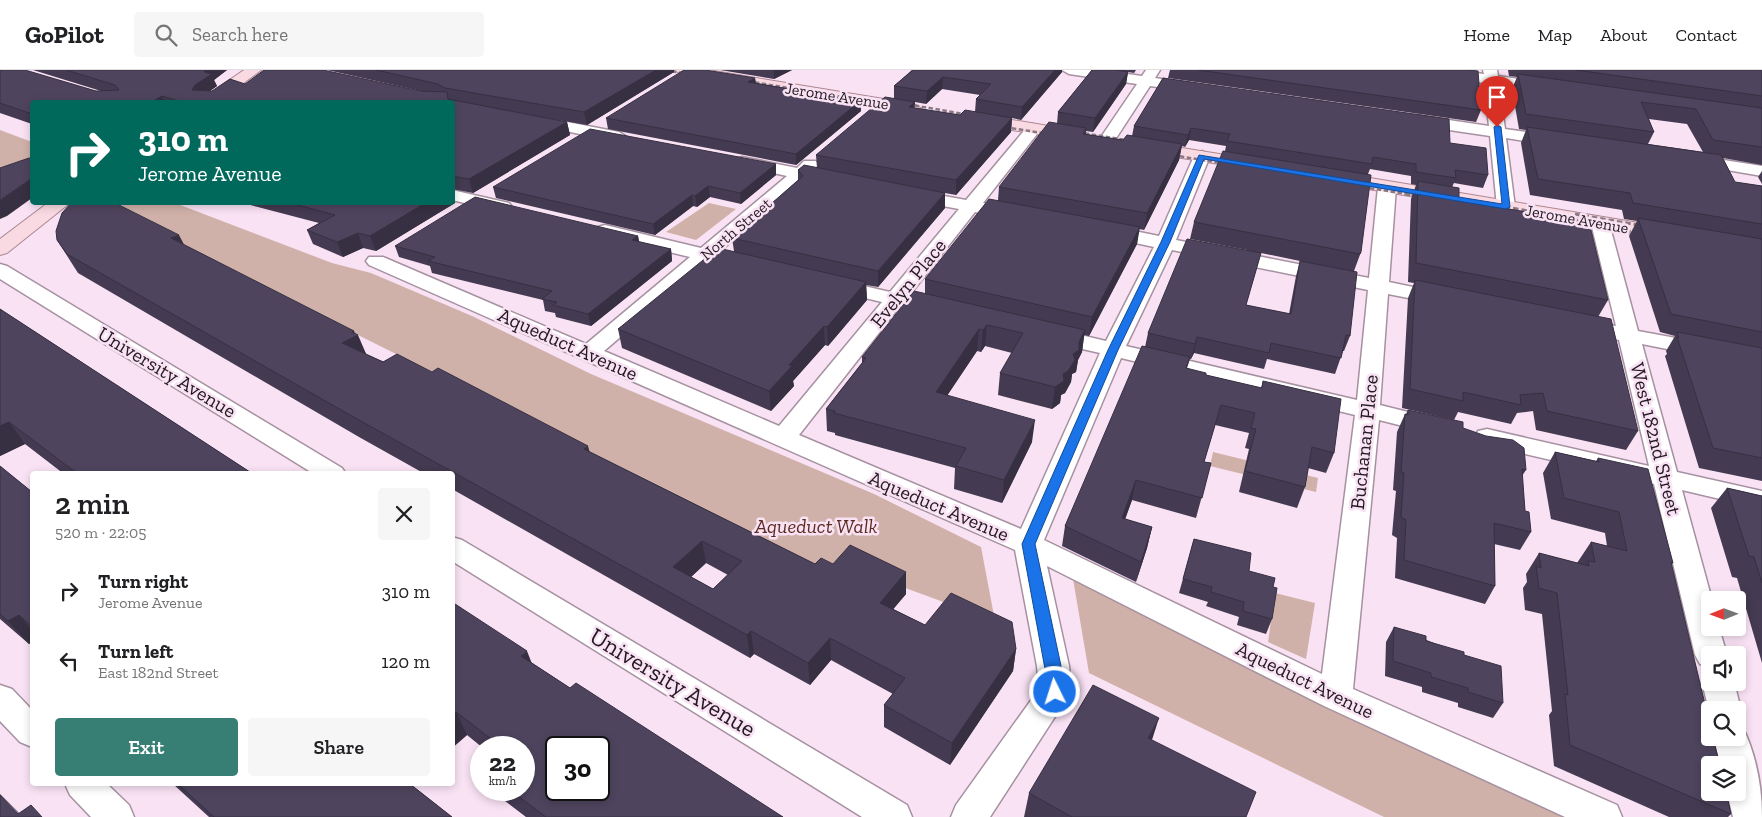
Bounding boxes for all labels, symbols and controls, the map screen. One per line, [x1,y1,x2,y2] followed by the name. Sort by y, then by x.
[134,12,484,57] search box
[25,20,104,49] text: GoPilot
[152,21,180,49] icon: search
[192,23,288,46] text: Search here
[1463,24,1510,46] text: Home
[1538,24,1572,46] text: Map
[1600,24,1647,46] text: About
[1675,24,1737,46] text: Contact
[1476,76,1518,127] pin
[784,78,890,114] street label: Jerome Avenue
[1483,83,1511,111] icon: arrive
[138,118,228,160] text: 310 m
[55,120,120,185] icon: right
[138,160,282,187] text: Jerome Avenue
[697,194,775,264] street label: North Street
[1524,201,1630,237] street label: Jerome Avenue
[865,234,951,332] street label: Evelyn Place
[495,302,641,386] street label: Aqueduct Avenue
[93,321,241,423] street label: University Avenue
[1625,360,1687,518] street label: West 182nd Street
[1345,373,1383,511] street label: Buchanan Place
[865,466,1013,546] street label: Aqueduct Avenue
[55,486,129,522] text: 2 min
[378,488,430,540] button: close
[754,514,877,538] park label: Aqueduct Walk
[55,523,146,542] text: 520 m · 22:05
[98,570,188,593] text: Turn right
[55,577,83,605] icon: right
[382,580,430,603] text: 310 m
[1701,591,1746,636] north arrow
[1701,591,1746,801] map controls
[98,593,203,612] text: Jerome Avenue
[585,621,761,743] street label: University Avenue
[1232,636,1378,724] street label: Aqueduct Avenue
[98,640,173,663] text: Turn left
[1701,646,1746,691] button: sound
[55,647,83,675] icon: left
[381,650,430,673] text: 120 m
[98,663,218,682] text: East 182nd Street
[1028,665,1080,717] position arrow
[1701,701,1746,746] button: search
[55,718,238,776] button: Exit
[248,718,430,776] button: Share
[545,736,610,801] speed limit sign: 30
[489,747,516,777] text: 22
[1701,756,1746,801] button: layers
[489,774,516,788] text: km/h

